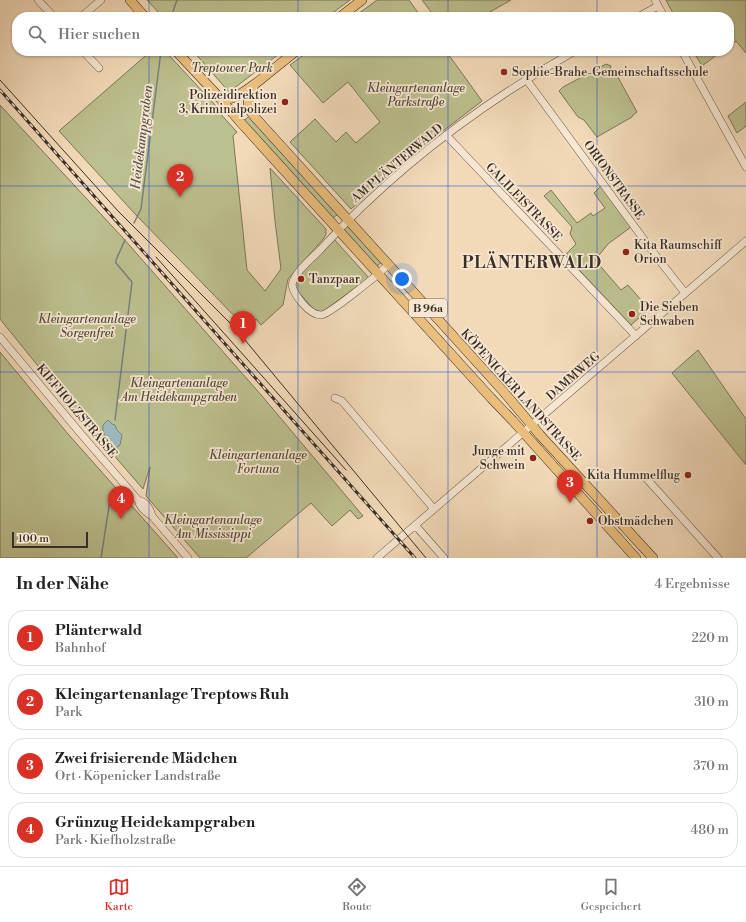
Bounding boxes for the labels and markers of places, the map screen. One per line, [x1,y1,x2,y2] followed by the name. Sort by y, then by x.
[512,65,709,80] place label: Sophie-Brahe-Gemeinschaftsschule
[499,67,509,77] marker: Sophie-Brahe-Gemeinschaftsschule
[179,88,277,117] place label: Polizeidirektion 3, Kriminalpolizei
[280,97,290,107] marker: Polizeidirektion 3, Kriminalpolizei
[167,164,193,197] pin: 2
[634,238,723,267] place label: Kita Raumschiff Orion
[621,247,631,257] marker: Kita Raumschiff Orion
[309,272,360,287] place label: Tanzpaar
[296,274,306,284] marker: Tanzpaar
[640,300,699,329] place label: Die Sieben Schwaben
[627,309,637,319] marker: Die Sieben Schwaben
[230,311,256,344] pin: 1
[472,444,526,473] place label: Junge mit Schwein
[528,453,538,463] marker: Junge mit Schwein
[587,468,681,483] place label: Kita Hummelflug
[557,470,583,503] pin: 3
[683,470,693,480] marker: Kita Hummelflug
[108,486,134,519] pin: 4
[598,514,674,529] place label: Obstmädchen
[585,516,595,526] marker: Obstmädchen

